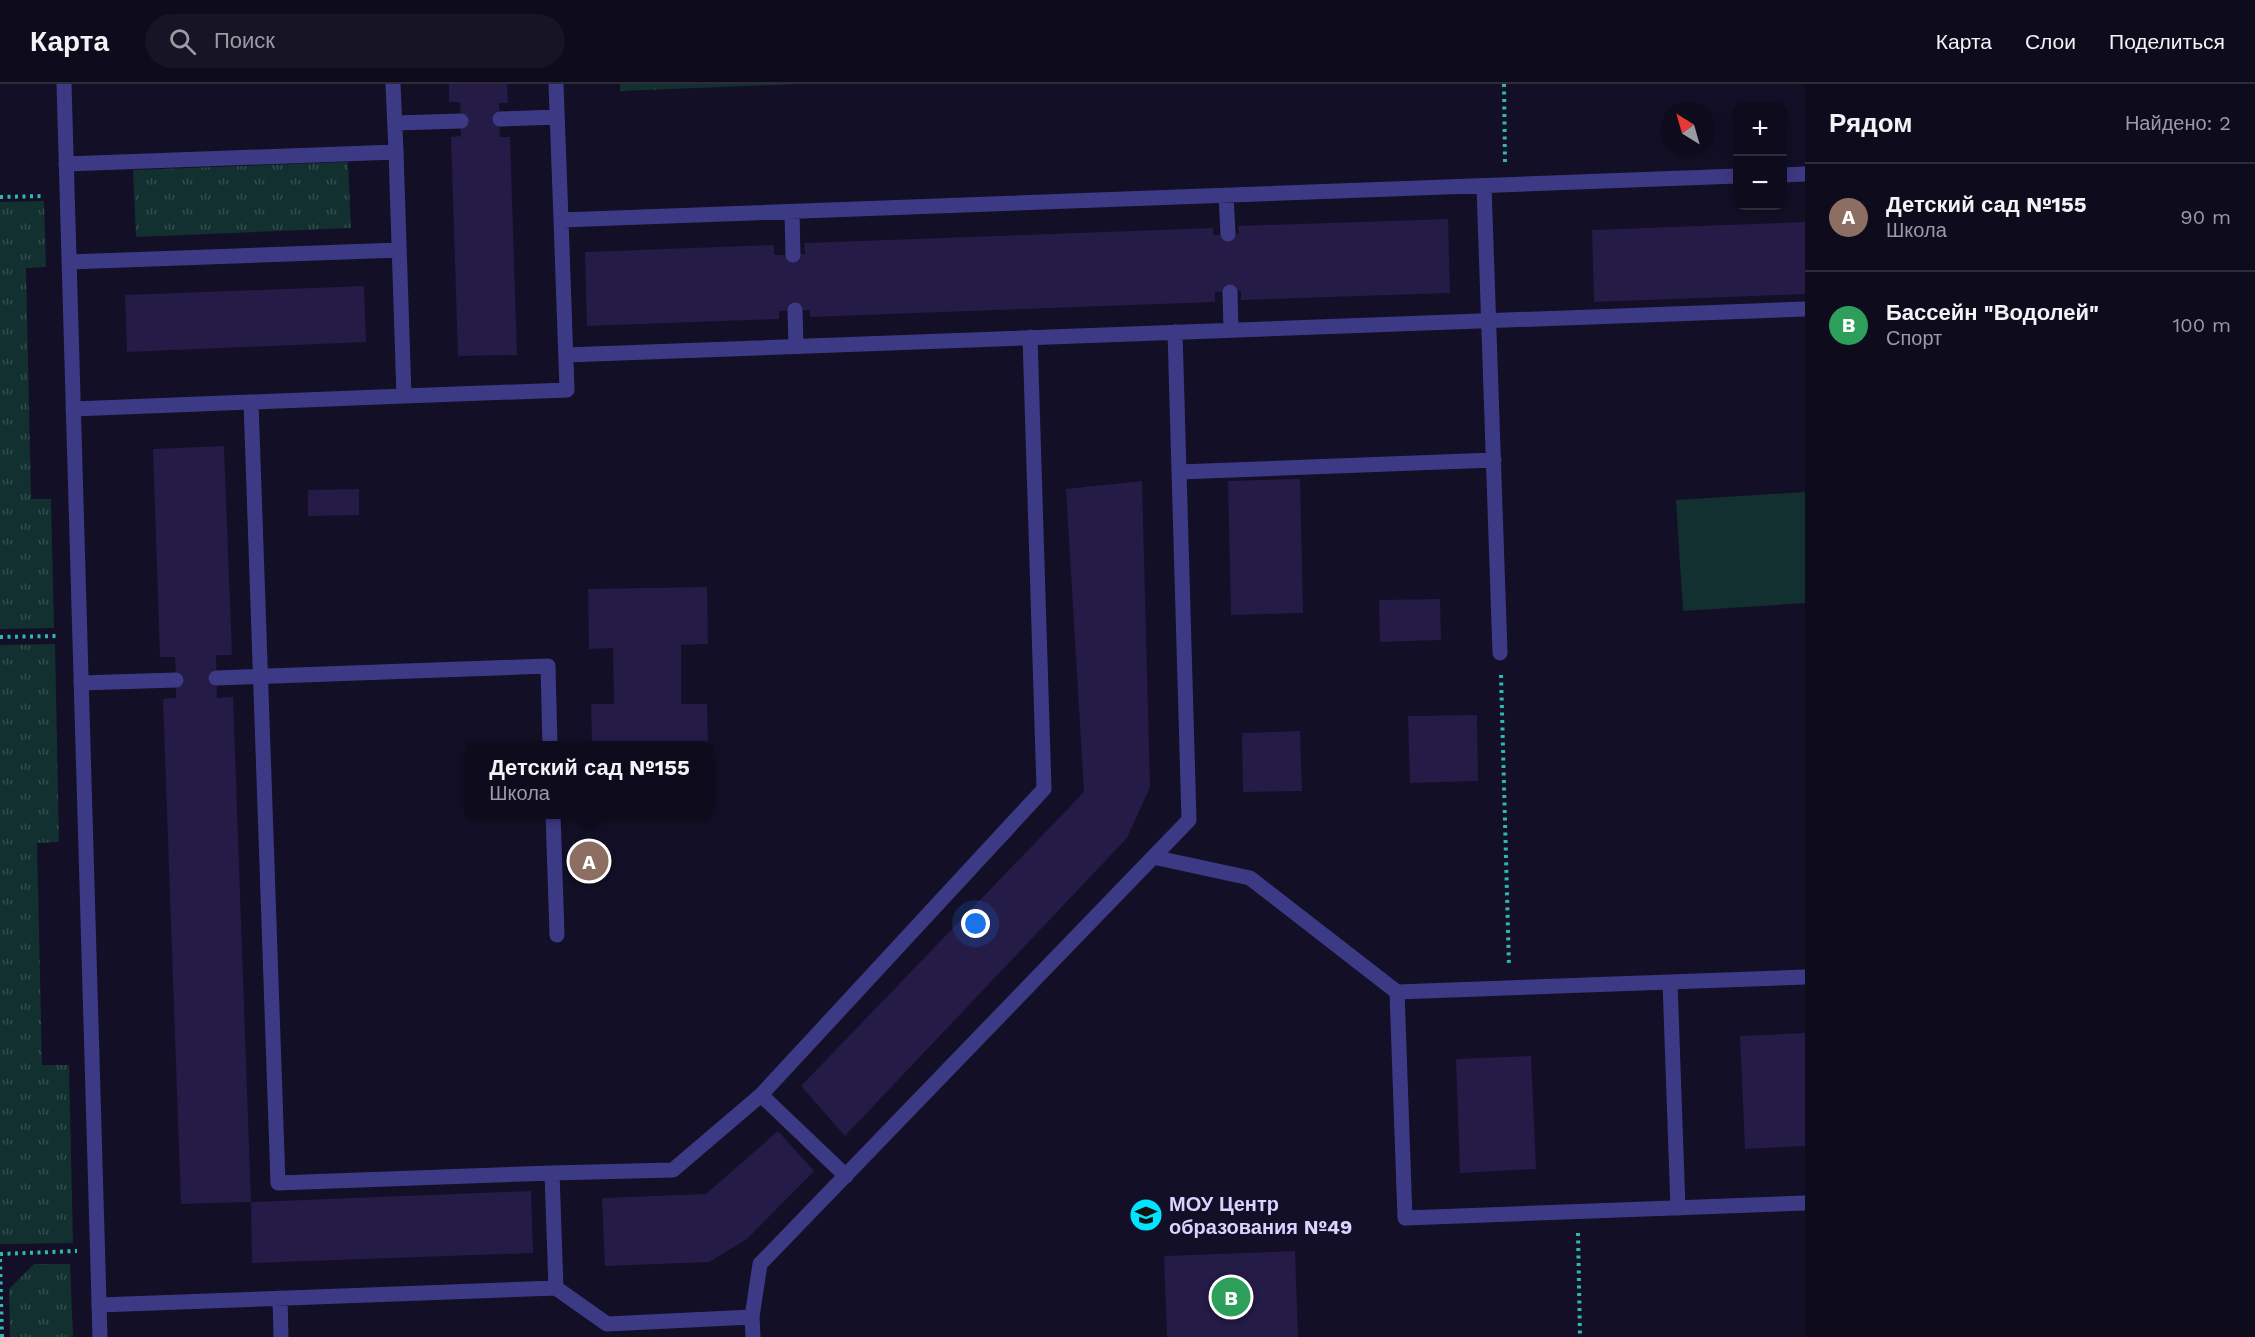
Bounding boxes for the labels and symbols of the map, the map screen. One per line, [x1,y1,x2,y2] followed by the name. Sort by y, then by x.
[1661,102,1715,156] north arrow
[570,838,608,884] pin: A
[961,909,990,938] your location
[1169,1192,1352,1239] place label: МОУ Центр образования №49
[1128,1197,1164,1233] school or university icon: МОУ Центр образования №49
[1212,1274,1250,1320] pin: B

